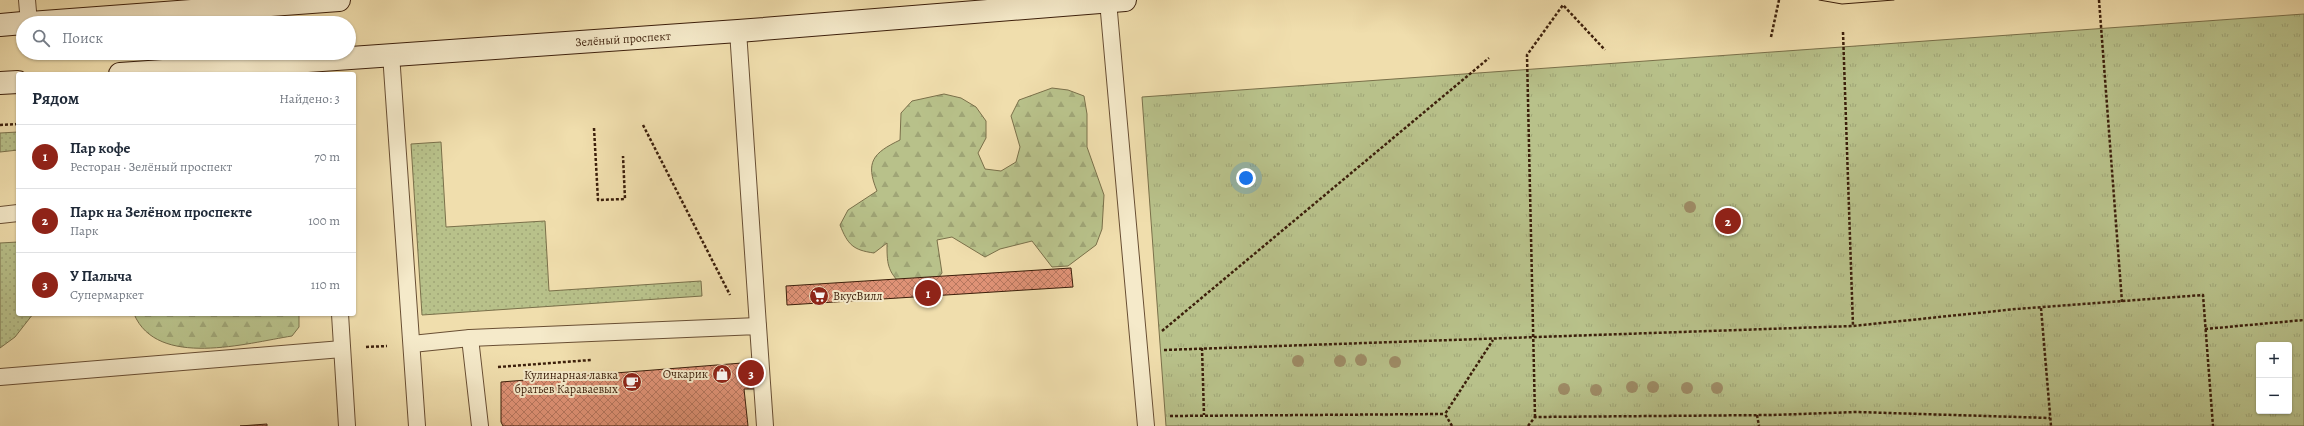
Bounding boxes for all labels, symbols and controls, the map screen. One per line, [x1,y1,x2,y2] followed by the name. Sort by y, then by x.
[16,16,356,60] search box
[30,27,52,49] icon: search
[62,28,103,48] text: Поиск
[575,28,672,50] street label: Зелёный проспект
[32,87,79,110] text: Рядом
[279,90,340,107] text: Найдено: 3
[70,138,131,158] text: Пар кофе
[43,148,47,165] text: 1
[314,148,340,165] text: 70 m
[70,158,232,175] text: Ресторан · Зелёный проспект
[1236,168,1256,188] your location
[70,202,252,222] text: Парк на Зелёном проспекте
[1715,206,1741,236] pin: 2
[42,212,48,229] text: 2
[308,212,340,229] text: 100 m
[70,222,99,239] text: Парк
[70,266,132,286] text: У Палыча
[42,276,48,293] text: 3
[311,276,340,293] text: 110 m
[915,278,941,308] pin: 1
[808,285,830,307] supermarket icon: ВкусВилл
[70,286,144,303] text: Супермаркет
[833,288,882,304] place label: ВкусВилл
[2256,342,2292,414] map controls
[2256,342,2292,378] button: +
[738,358,764,388] pin: 3
[711,363,733,385] shop icon: Очкарик
[663,366,708,382] place label: Очкарик
[515,367,618,397] place label: Кулинарная лавка братьев Караваевых
[621,371,643,393] cafe icon: Кулинарная лавка братьев Караваевых
[2256,378,2292,414] button: −

